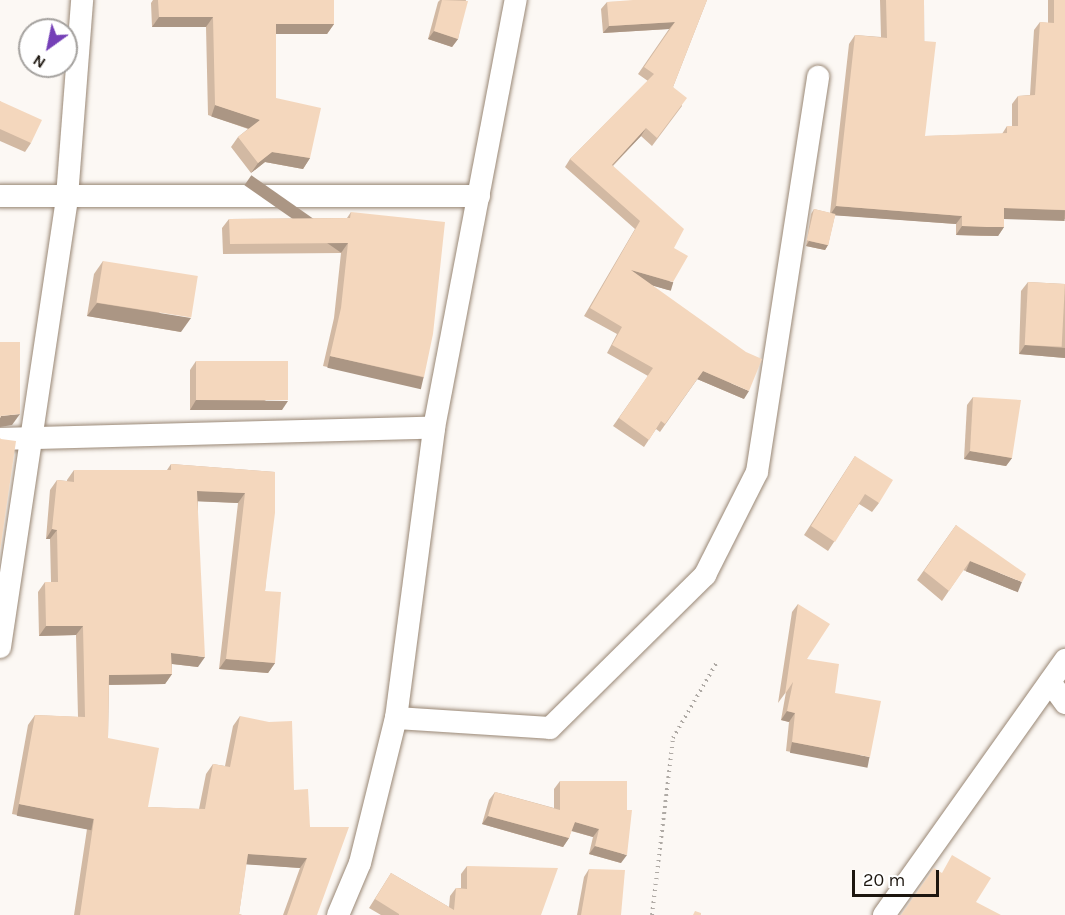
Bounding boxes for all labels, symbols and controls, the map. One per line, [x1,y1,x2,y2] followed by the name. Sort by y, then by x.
[18,18,78,78] north arrow
[29,51,49,73] text: N
[855,858,942,896] scale bar
[863,869,905,891] text: 20 m

